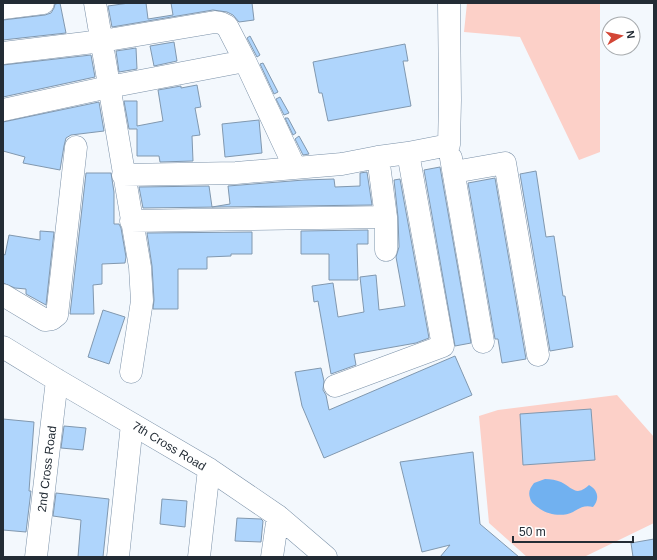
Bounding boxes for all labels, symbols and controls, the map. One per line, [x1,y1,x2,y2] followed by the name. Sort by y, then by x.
[601,16,641,56] north arrow
[624,30,637,39] text: N
[130,419,208,473] street label: 7th Cross Road
[35,425,59,513] street label: 2nd Cross Road
[513,518,633,544] scale bar
[519,525,546,539] text: 50 m

